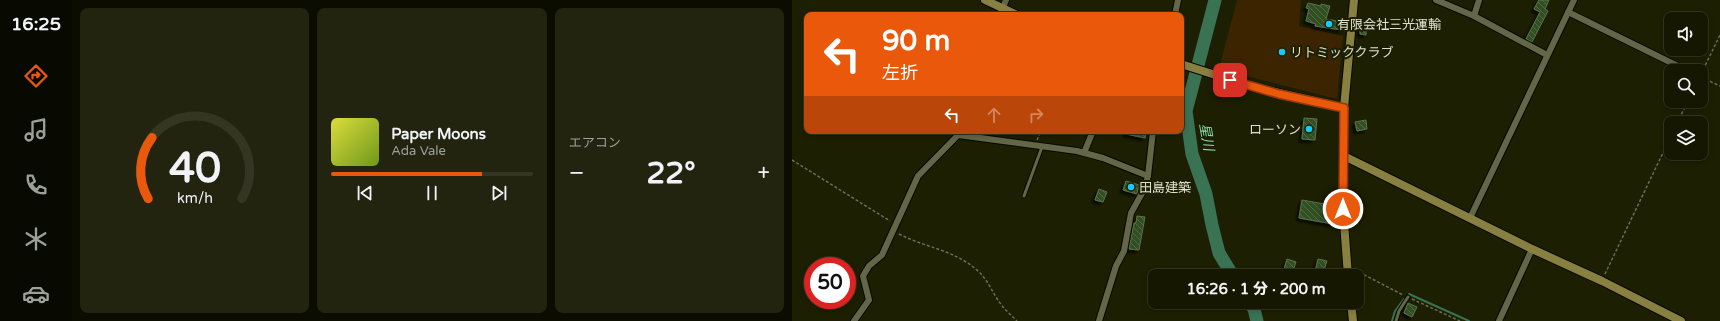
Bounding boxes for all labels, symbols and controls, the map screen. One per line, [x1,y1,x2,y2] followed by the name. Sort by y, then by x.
[1664,12,1708,160] map controls
[1664,12,1708,56] button: sound
[11,13,61,35] text: 16:25
[1337,17,1441,33] place label: 有限会社三光運輸
[1324,19,1334,29] marker: 有限会社三光運輸
[882,24,950,58] text: 90 m
[816,28,868,80] icon: left
[1290,45,1393,61] place label: リトミッククラブ
[1277,47,1287,57] marker: リトミッククラブ
[22,62,50,90] icon: directions
[882,62,918,84] text: 左折
[1213,63,1247,97] pin
[1664,64,1708,108] button: search
[1219,69,1241,91] icon: arrive
[941,104,963,126] icon: left
[983,104,1005,126] icon: ahead
[1025,104,1047,126] icon: right
[22,116,50,144] icon: music
[1664,116,1708,160] button: layers
[1196,122,1218,154] water label: 星川
[1249,122,1301,138] place label: ローソン
[1304,124,1314,134] marker: ローソン
[391,125,486,143] text: Paper Moons
[569,135,621,151] text: エアコン
[169,143,221,193] text: 40
[391,143,446,159] text: Ada Vale
[646,155,695,192] text: 22°
[569,160,584,186] text: −
[758,160,770,186] text: +
[22,171,50,199] icon: phone
[1139,180,1191,196] place label: 田島建築
[354,182,376,204] icon: previous
[421,182,443,204] icon: pause
[488,182,510,204] icon: next
[1126,182,1136,192] marker: 田島建築
[1322,188,1364,230] position arrow
[177,189,213,206] text: km/h
[22,225,50,253] icon: climate
[804,257,856,309] speed limit sign: 50
[22,280,50,308] icon: car
[1186,280,1326,298] text: 16:26 · 1 分 · 200 m

